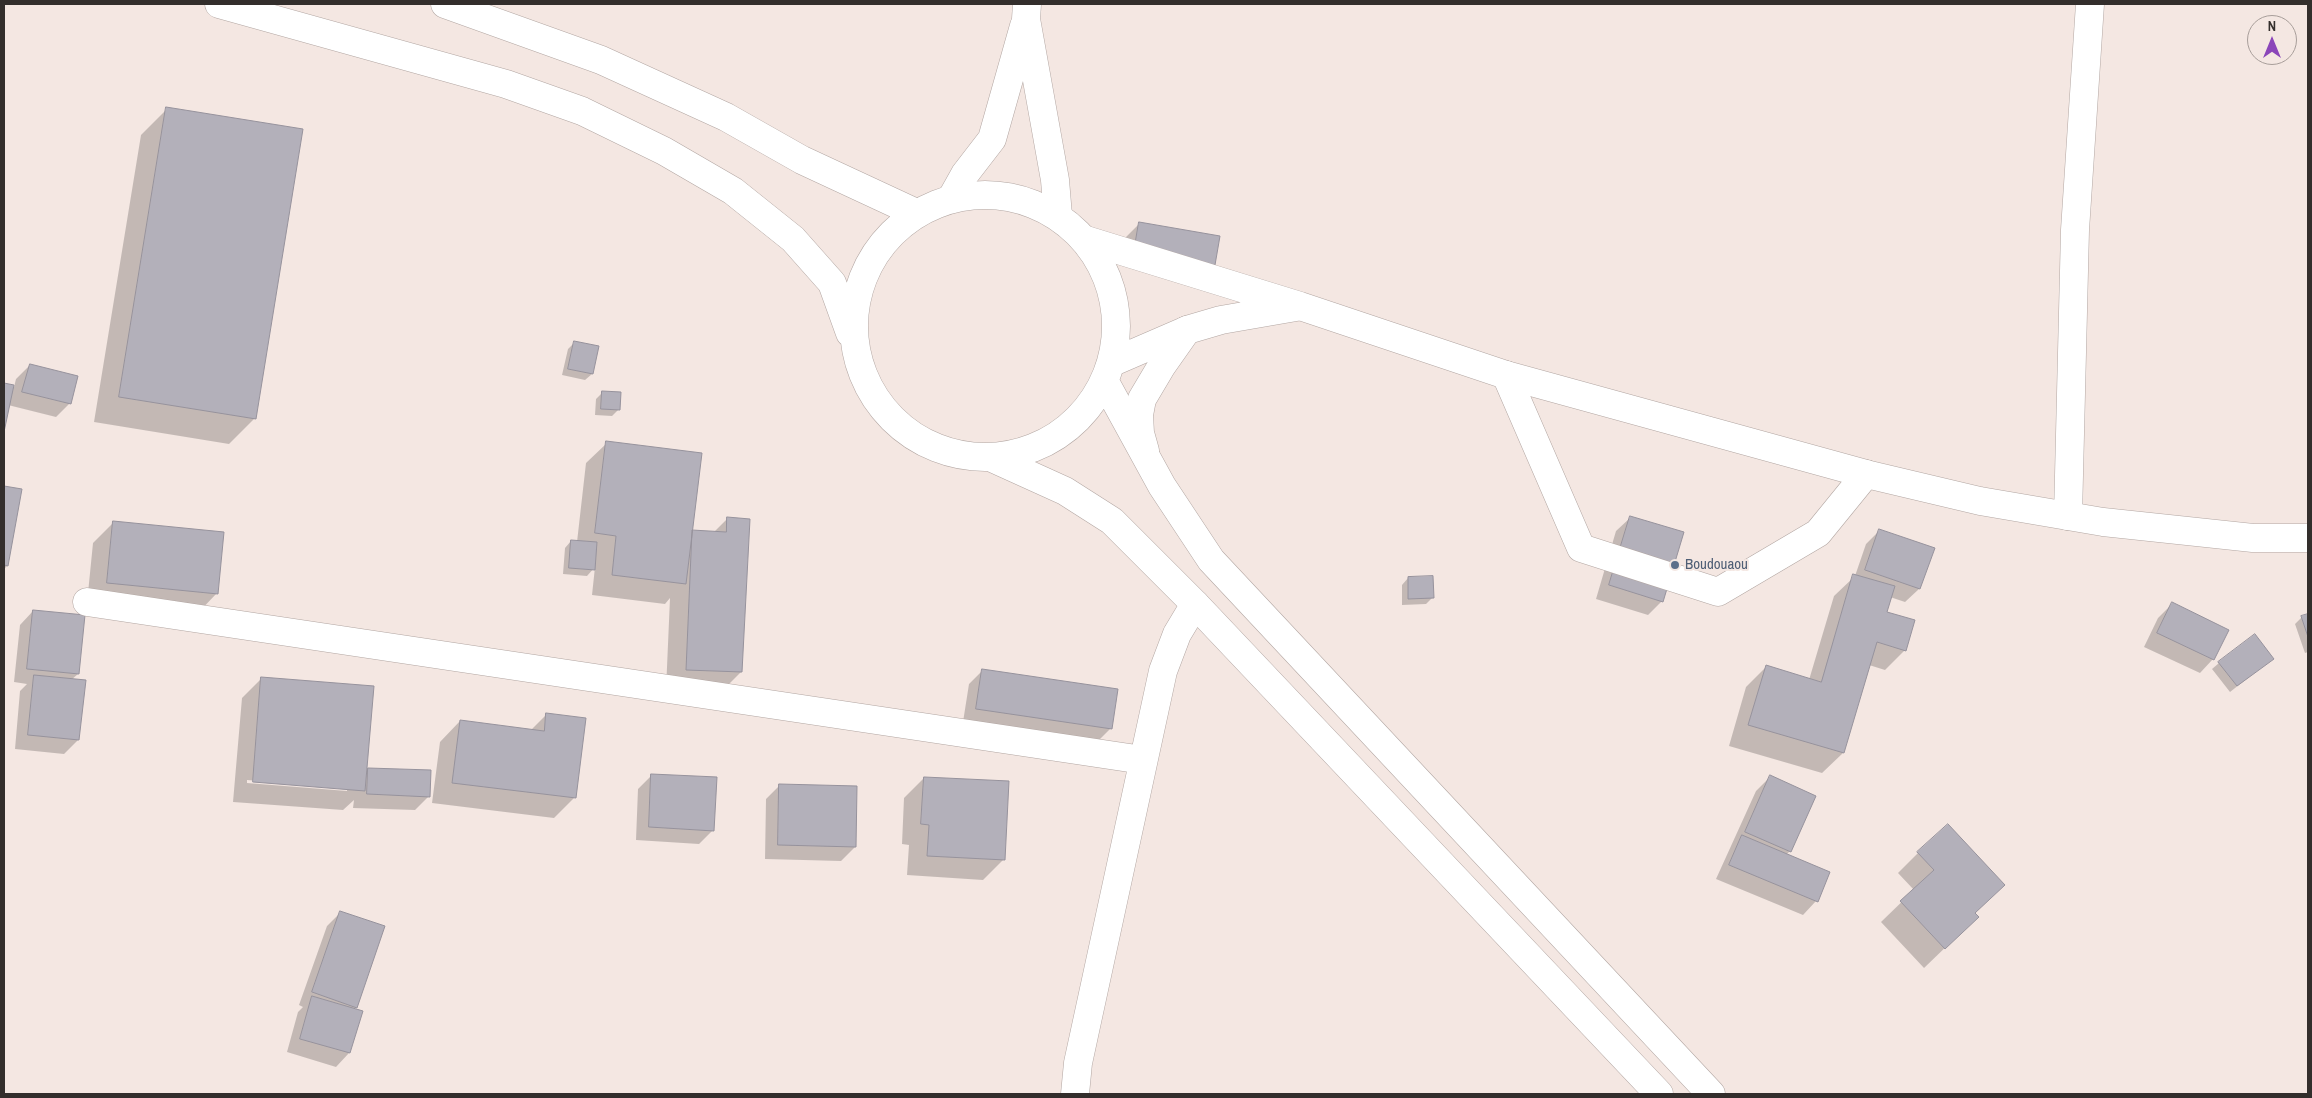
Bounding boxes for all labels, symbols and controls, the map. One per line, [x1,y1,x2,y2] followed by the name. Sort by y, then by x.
[2247,15,2297,65] north arrow
[2268,17,2276,35] text: N
[1685,556,1748,574] place label: Boudouaou
[1669,559,1681,571] marker: Boudouaou

